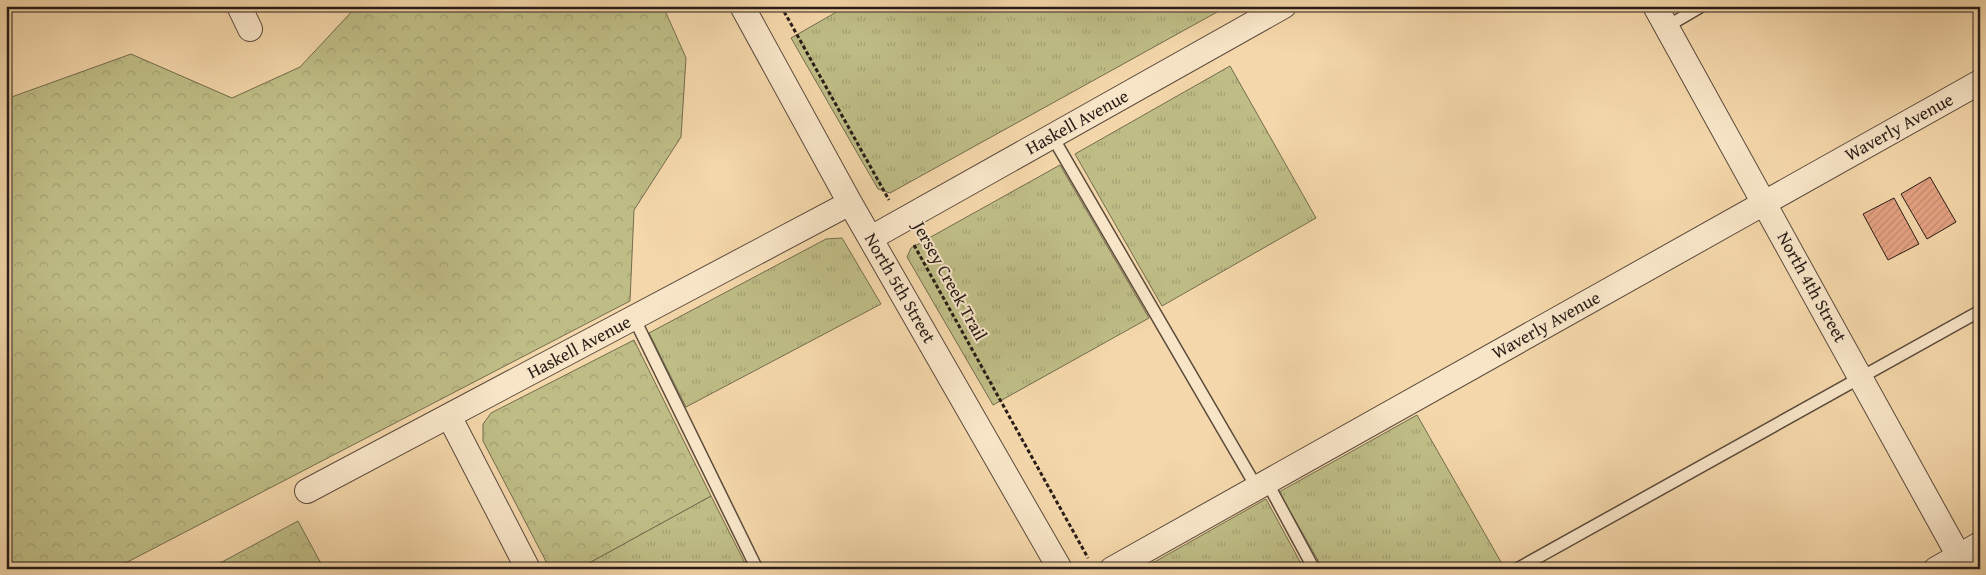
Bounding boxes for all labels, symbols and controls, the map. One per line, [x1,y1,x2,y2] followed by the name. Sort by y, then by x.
[1020,82,1133,161] street label: Haskell Avenue
[1840,86,1958,168] street label: Waverly Avenue
[905,214,994,345] street label: Jersey Creek Trail
[1771,226,1854,348] street label: North 4th Street
[858,228,943,348] street label: North 5th Street
[1487,284,1605,366] street label: Waverly Avenue
[522,308,636,385] street label: Haskell Avenue

